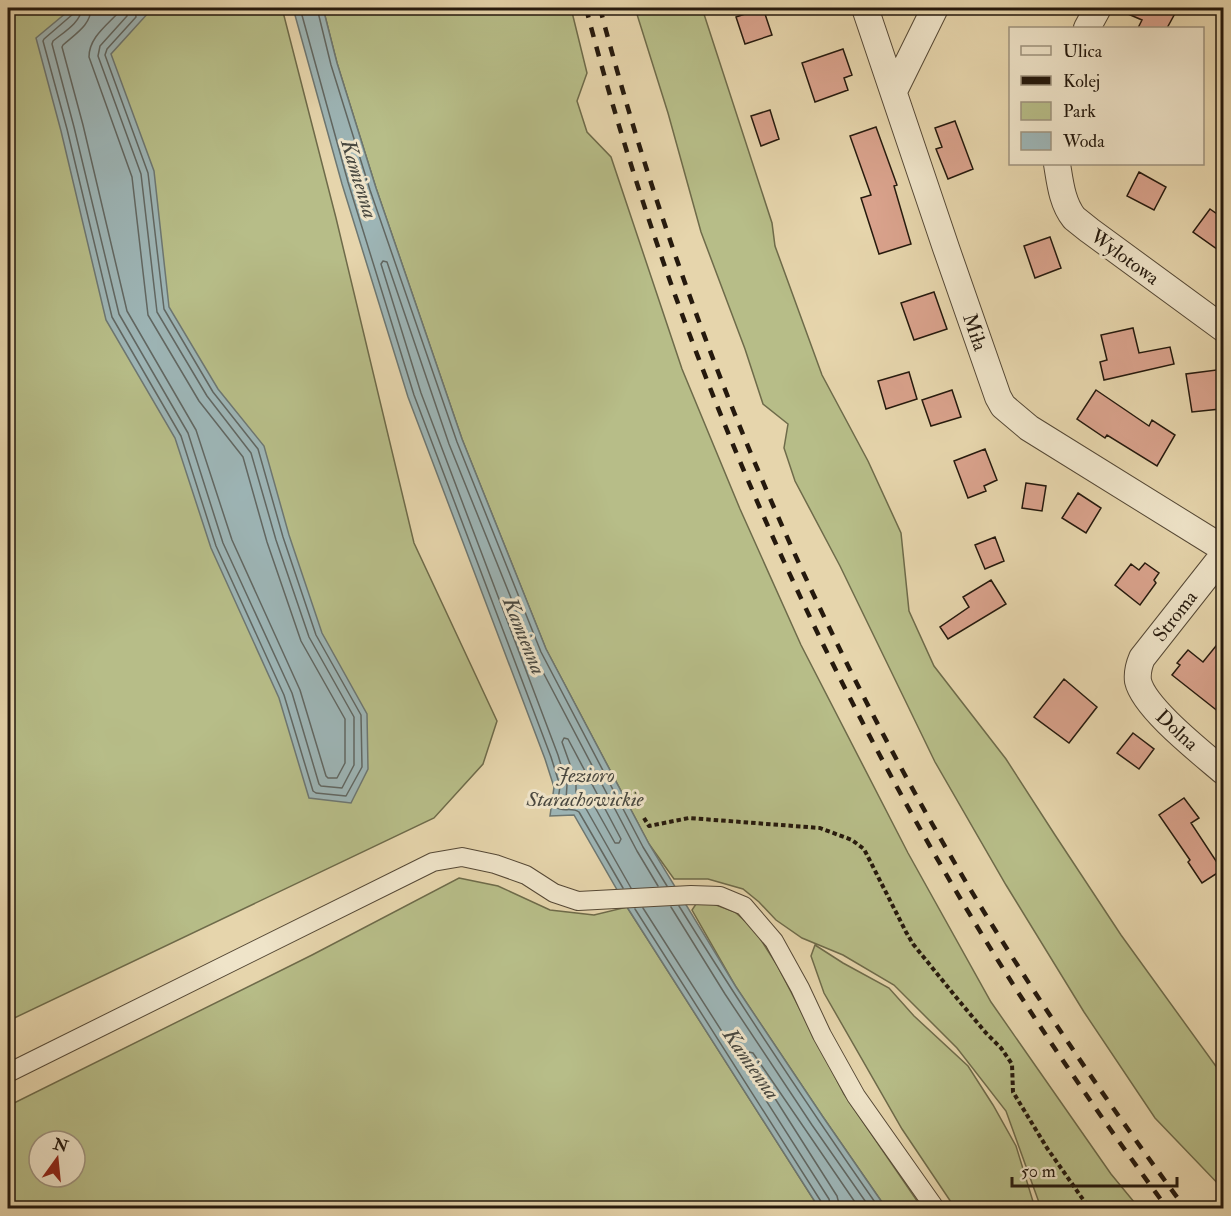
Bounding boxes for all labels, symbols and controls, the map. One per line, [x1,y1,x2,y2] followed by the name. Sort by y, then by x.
[1009,27,1204,165] legend
[1063,40,1103,63] text: Ulica
[1063,70,1100,93] text: Kolej
[1063,100,1096,123] text: Park
[1062,130,1105,153] text: Woda
[334,135,384,222] water label: Kamienna
[1085,223,1165,291] street label: Wylotowa
[957,310,993,355] street label: Miła
[1147,585,1203,647] street label: Stroma
[496,592,552,679] water label: Kamienna
[1150,704,1204,757] street label: Dolna
[525,762,645,813] water label: Jezioro Starachowickie
[716,1022,785,1105] water label: Kamienna
[27,1129,87,1189] north arrow
[50,1134,71,1157] text: N
[1012,1150,1177,1188] scale bar
[1021,1160,1056,1183] text: 50 m

